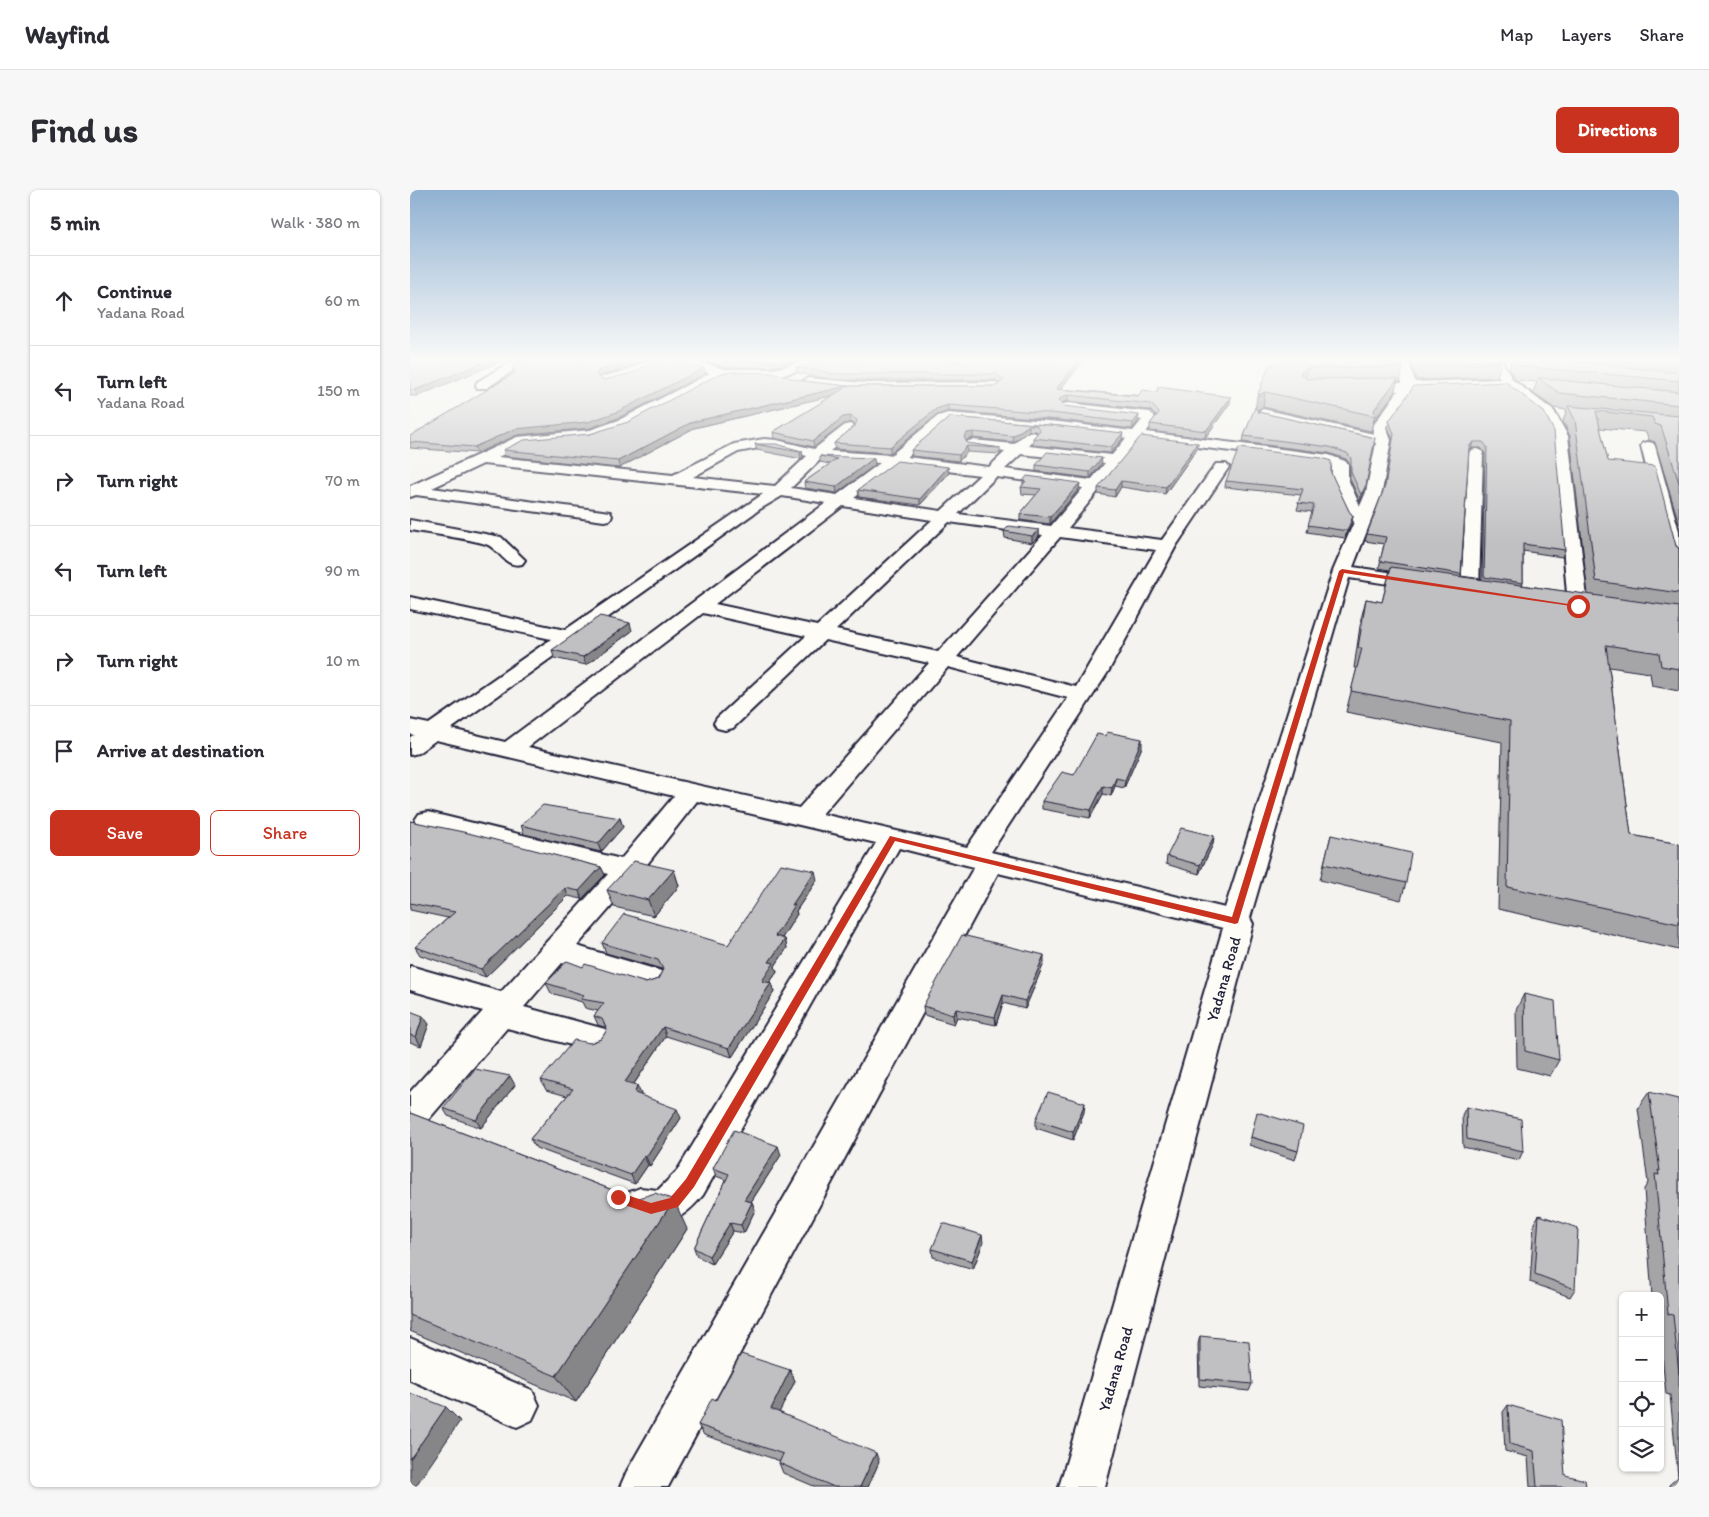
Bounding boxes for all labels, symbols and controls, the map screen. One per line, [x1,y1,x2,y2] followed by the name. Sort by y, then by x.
[25,20,109,49] text: Wayfind
[1500,24,1533,46] text: Map
[1561,24,1611,46] text: Layers
[1639,24,1684,46] text: Share
[1556,107,1679,153] button: Directions
[30,109,138,151] text: Find us
[50,210,100,235] text: 5 min
[270,213,360,232] text: Walk · 380 m
[97,280,172,303] text: Continue
[50,287,78,315] icon: ahead
[325,291,360,310] text: 60 m
[97,303,185,322] text: Yadana Road
[97,370,167,393] text: Turn left
[50,377,78,405] icon: left
[317,381,360,400] text: 150 m
[97,393,185,412] text: Yadana Road
[50,467,78,495] icon: right
[97,469,178,492] text: Turn right
[325,471,360,490] text: 70 m
[50,557,78,585] icon: left
[97,559,167,582] text: Turn left
[325,561,360,580] text: 90 m
[1567,595,1590,618] route start
[50,647,78,675] icon: right
[97,649,178,672] text: Turn right
[326,651,360,670] text: 10 m
[50,737,78,765] icon: arrive
[97,739,264,762] text: Arrive at destination
[50,810,200,856] button: Save
[210,810,360,856] button: Share
[1202,934,1245,1024] street label: Yadana Road
[607,1186,630,1209] route end
[1619,1292,1664,1472] map controls
[1619,1292,1664,1337] button: +
[1094,1324,1137,1414] street label: Yadana Road
[1619,1337,1664,1382] button: −
[1619,1382,1664,1427] button: locate
[1619,1427,1664,1472] button: layers

